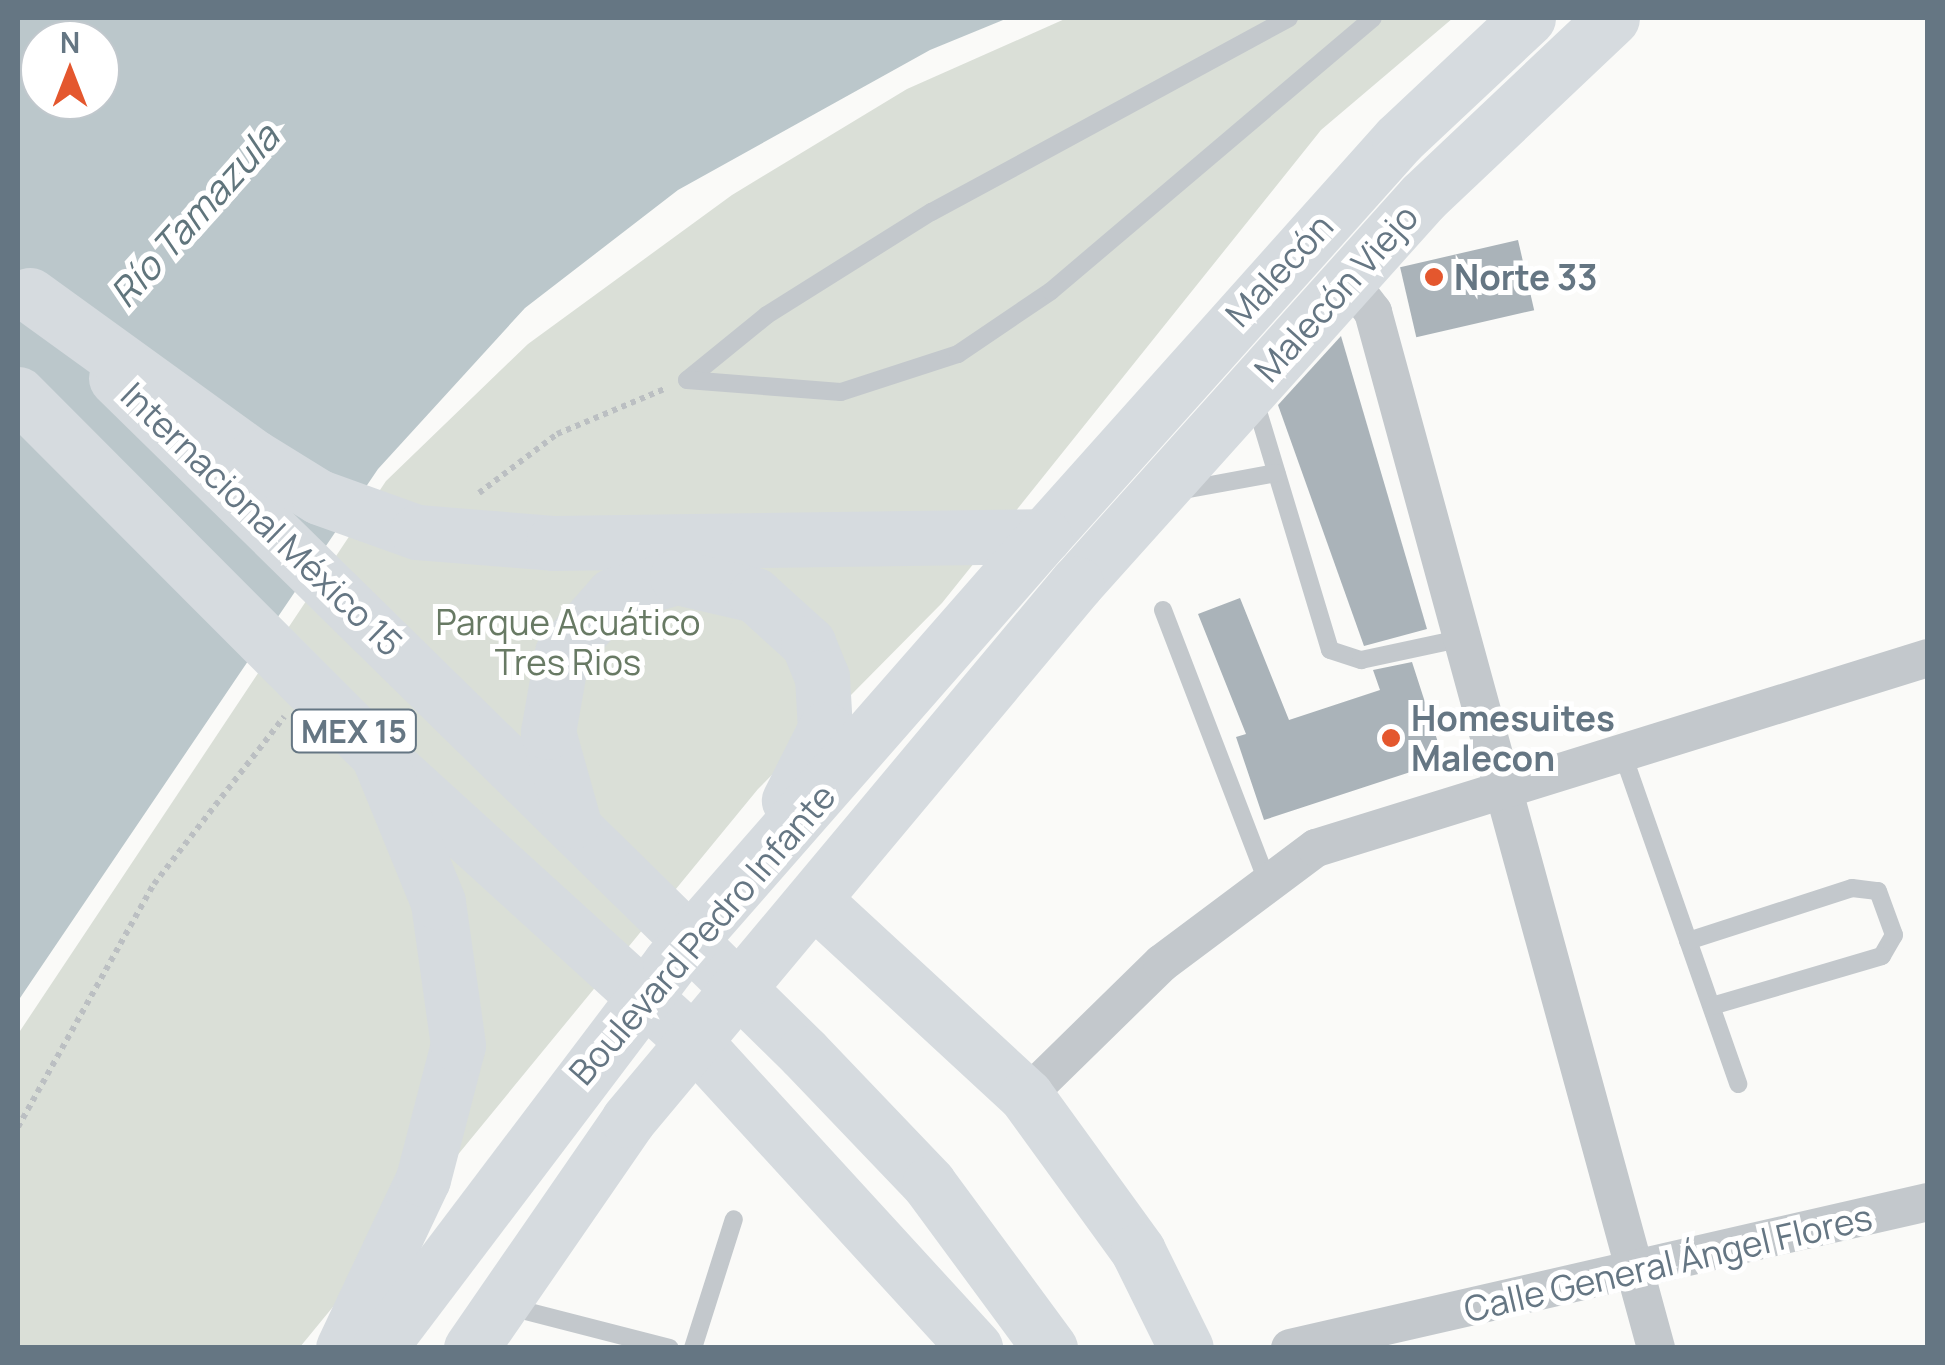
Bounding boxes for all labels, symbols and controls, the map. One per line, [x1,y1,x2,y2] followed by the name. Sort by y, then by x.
[20,20,120,120] north arrow
[60,23,80,61] text: N
[100,114,288,316] water label: Río Tamazula
[1246,196,1426,390] street label: Malecón Viejo
[1217,205,1341,335] street label: Malecón
[1454,256,1598,298] place label: Norte 33
[1423,266,1445,288] marker: Norte 33
[113,374,411,664] street label: Internacional México 15
[436,601,700,683] park label: Parque Acuático Tres Rios
[1411,697,1615,779] place label: Homesuites Malecon
[289,704,419,758] road number: MEX 15
[1380,727,1402,749] marker: Homesuites Malecon
[560,775,844,1093] street label: Boulevard Pedro Infante
[1460,1196,1876,1330] street label: Calle General Ángel Flores

